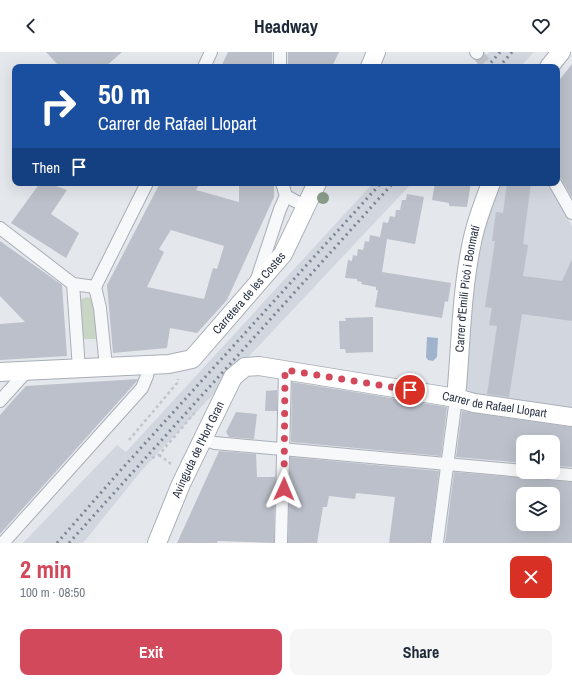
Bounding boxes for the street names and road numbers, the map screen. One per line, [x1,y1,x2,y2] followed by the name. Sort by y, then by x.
[452,223,484,353] street label: Carrer d'Emili Picó i Bonmatí
[209,248,289,338] street label: Carretera de les Costes
[441,388,548,421] street label: Carrer de Rafael Llopart
[168,399,228,501] street label: Avinguda de l'Hort Gran

